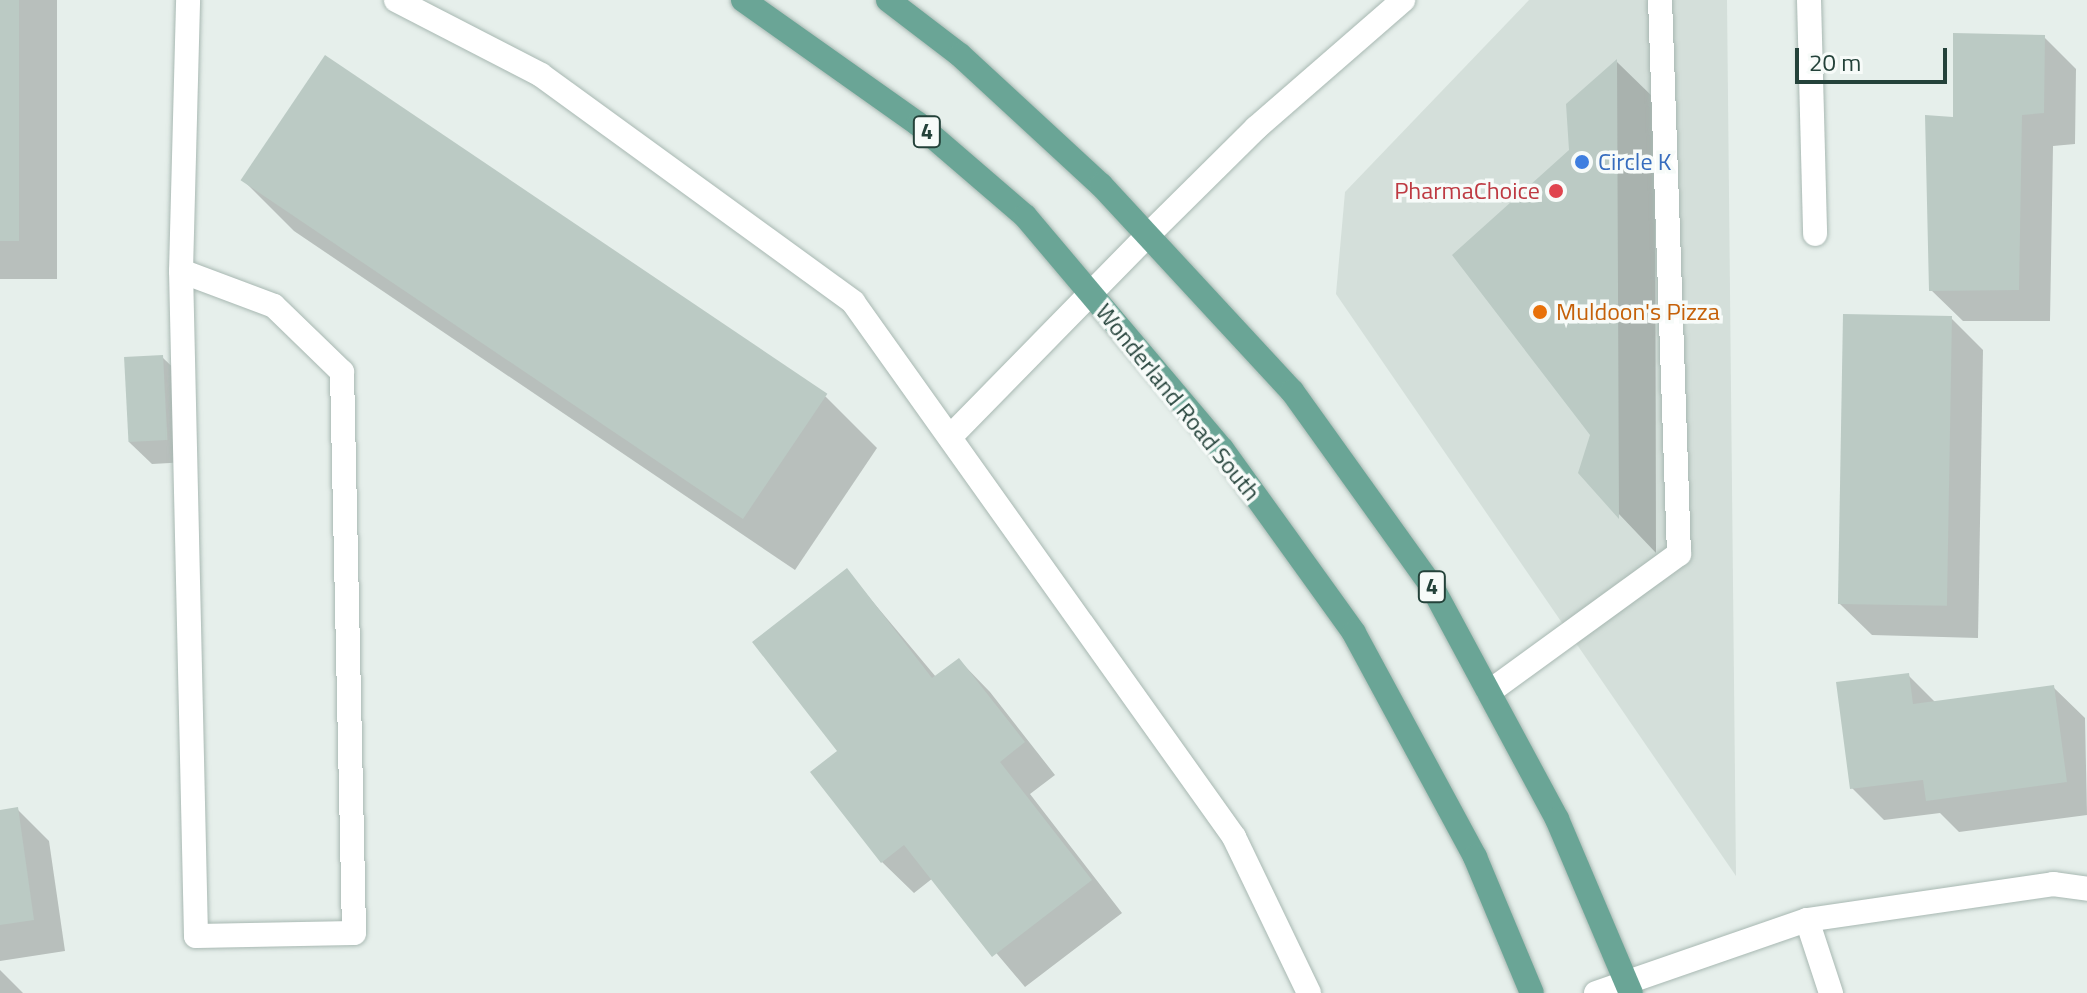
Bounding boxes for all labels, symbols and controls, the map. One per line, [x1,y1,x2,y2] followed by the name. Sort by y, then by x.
[1799,32,1951,82] scale bar
[1809,44,1861,80] text: 20 m
[911,114,943,150] road number: 4
[1598,148,1671,176] place label: Circle K
[1573,153,1591,171] marker: Circle K
[1394,177,1540,205] place label: PharmaChoice
[1547,182,1565,200] marker: PharmaChoice
[1090,298,1266,506] street label: Wonderland Road South
[1556,298,1720,326] place label: Muldoon's Pizza
[1531,303,1549,321] marker: Muldoon's Pizza
[1416,569,1448,605] road number: 4

